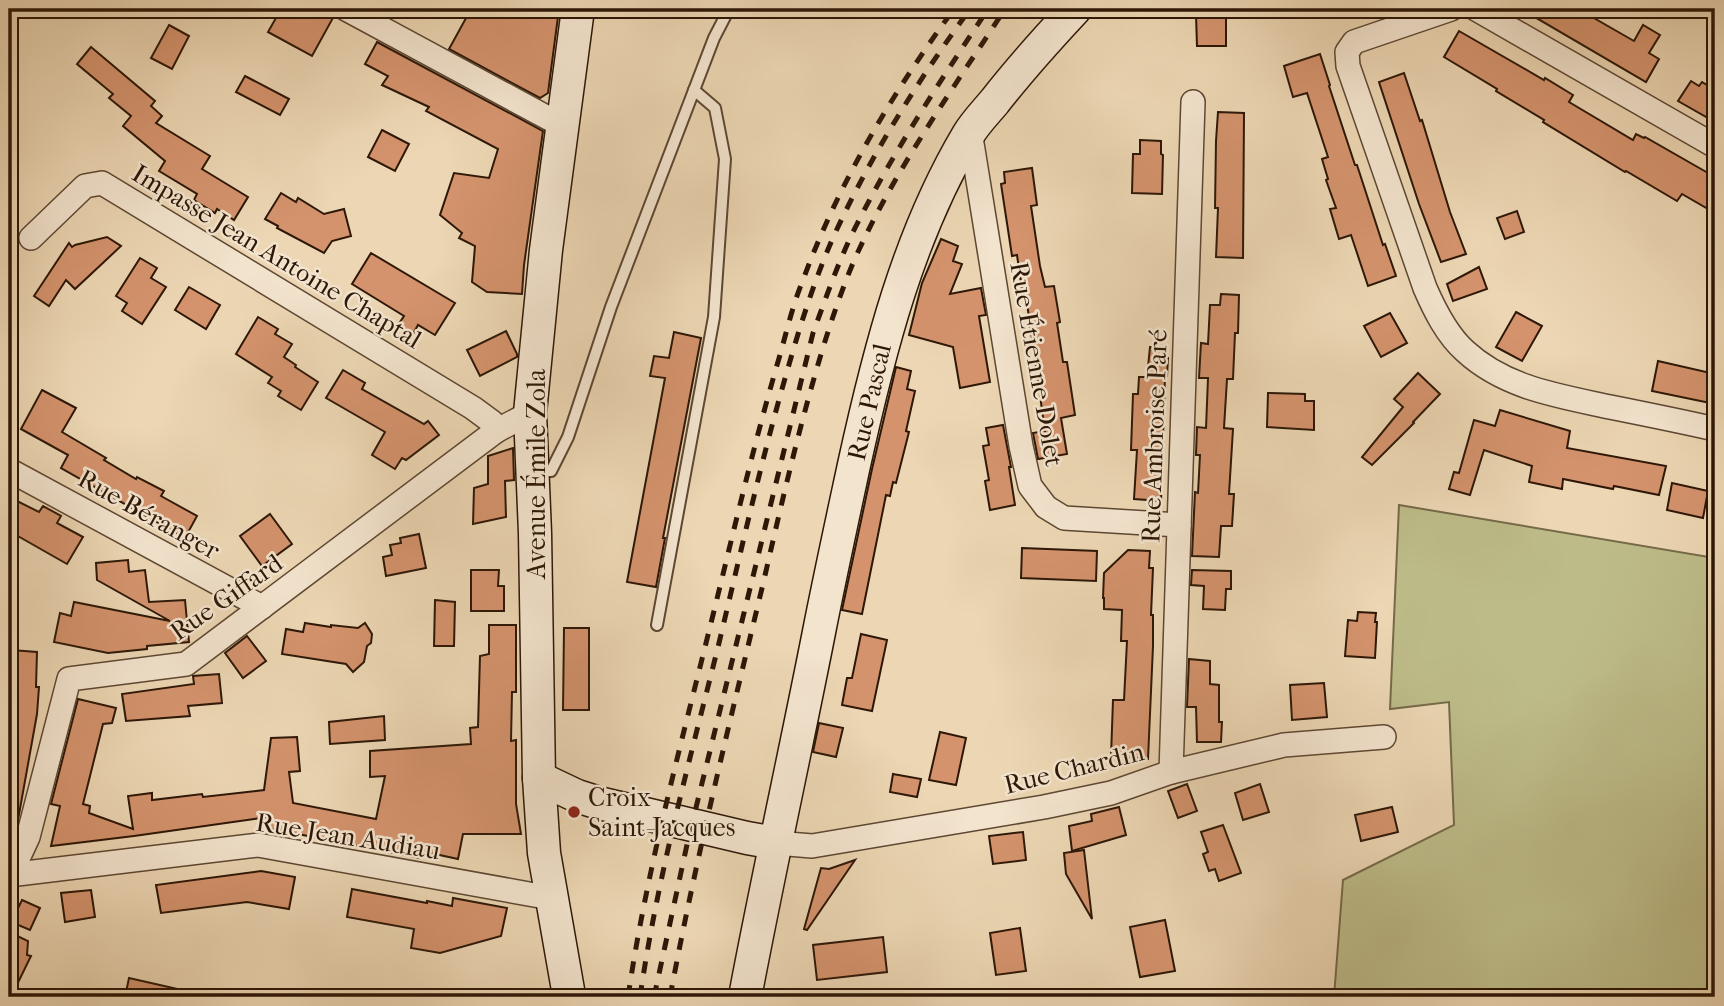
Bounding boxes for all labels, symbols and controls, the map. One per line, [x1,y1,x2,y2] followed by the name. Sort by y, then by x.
[126,158,427,355] street label: Impasse Jean Antoine Chaptal
[1003,259,1071,470] street label: Rue Étienne Dolet
[1135,328,1174,544] street label: Rue Ambroise Paré
[841,341,898,464] street label: Rue Pascal
[520,368,552,580] street label: Avenue Émile Zola
[72,463,225,566] street label: Rue Béranger
[164,547,289,647] street label: Rue Giffard
[1001,736,1147,801] street label: Rue Chardin
[588,782,735,843] place label: Croix Saint-Jacques
[566,804,582,820] marker: Croix Saint-Jacques
[254,807,442,866] street label: Rue Jean Audiau

